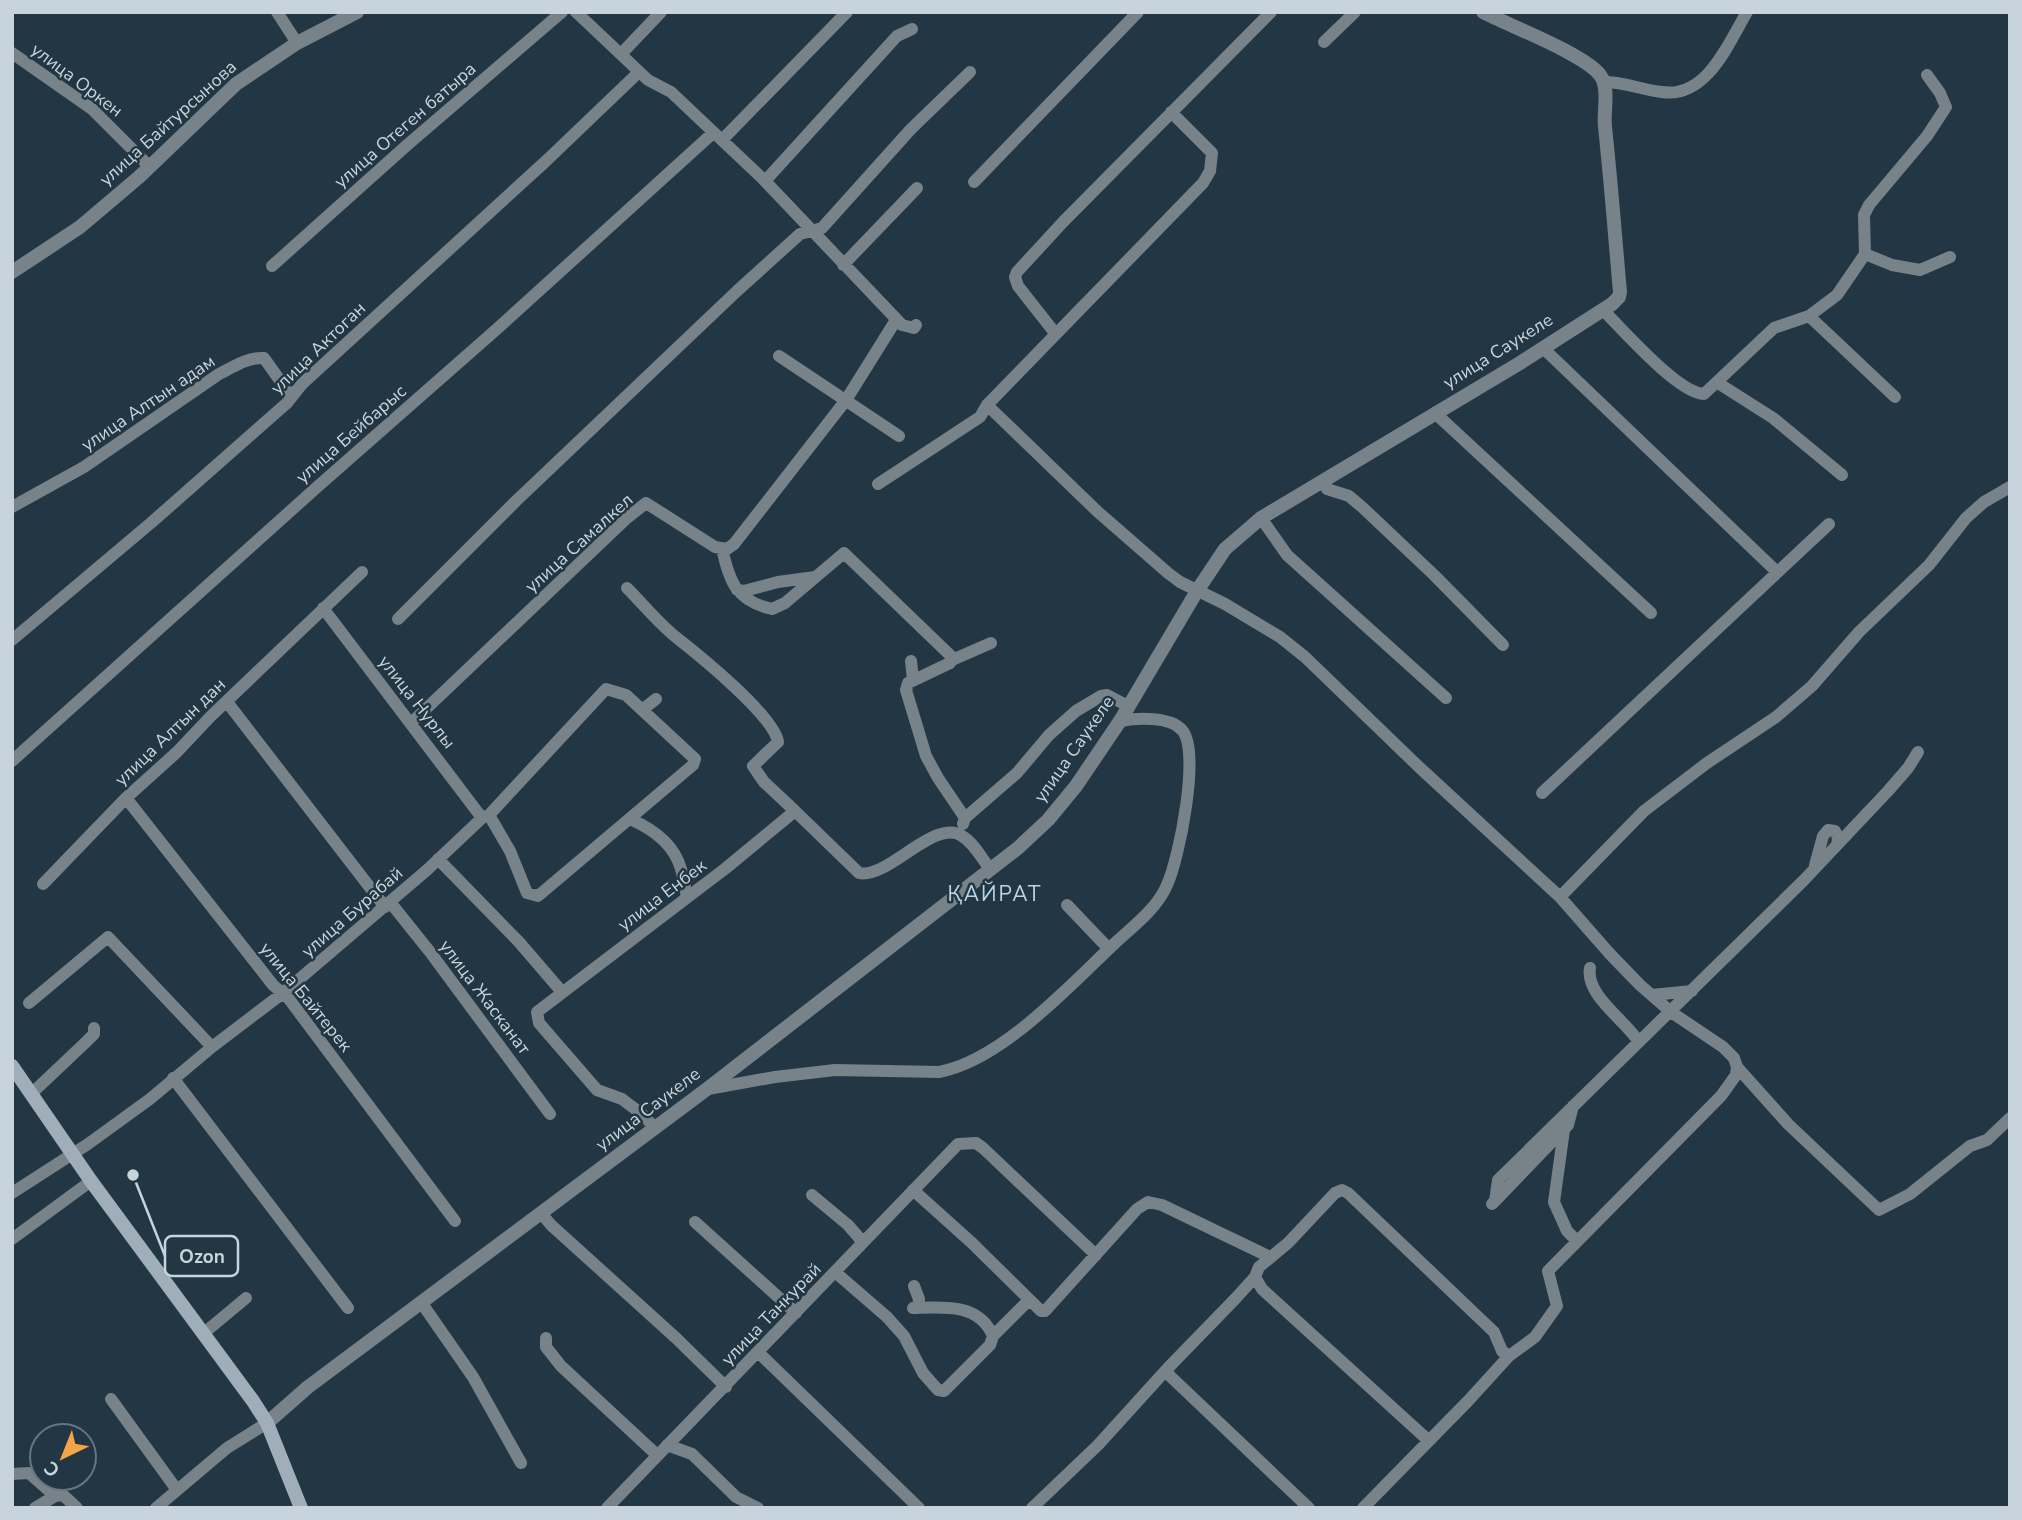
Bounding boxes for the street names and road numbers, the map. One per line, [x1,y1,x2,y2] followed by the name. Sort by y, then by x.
[26,38,128,122] street label: улица Оркен
[94,55,242,191] street label: улица Байтурсынова
[329,57,481,193] street label: улица Отеген батыра
[265,296,371,400] street label: улица Актоган
[1439,308,1557,394] street label: улица Саукеле
[76,349,220,457] street label: улица Алтын адам
[291,379,412,489] street label: улица Бейбарыс
[520,488,638,598] street label: улица Самалкел
[373,651,461,753] street label: улица Нурлы
[109,673,231,791] street label: улица Алтын дан
[1028,691,1120,807] street label: улица Саукеле
[613,853,712,936] street label: улица Енбек
[296,861,408,963] street label: улица Бурабай
[434,935,536,1059] street label: улица Жасканат
[254,937,358,1057] street label: улица Байтерек
[591,1062,705,1156] street label: улица Саукеле
[716,1257,826,1371] street label: улица Танкурай

